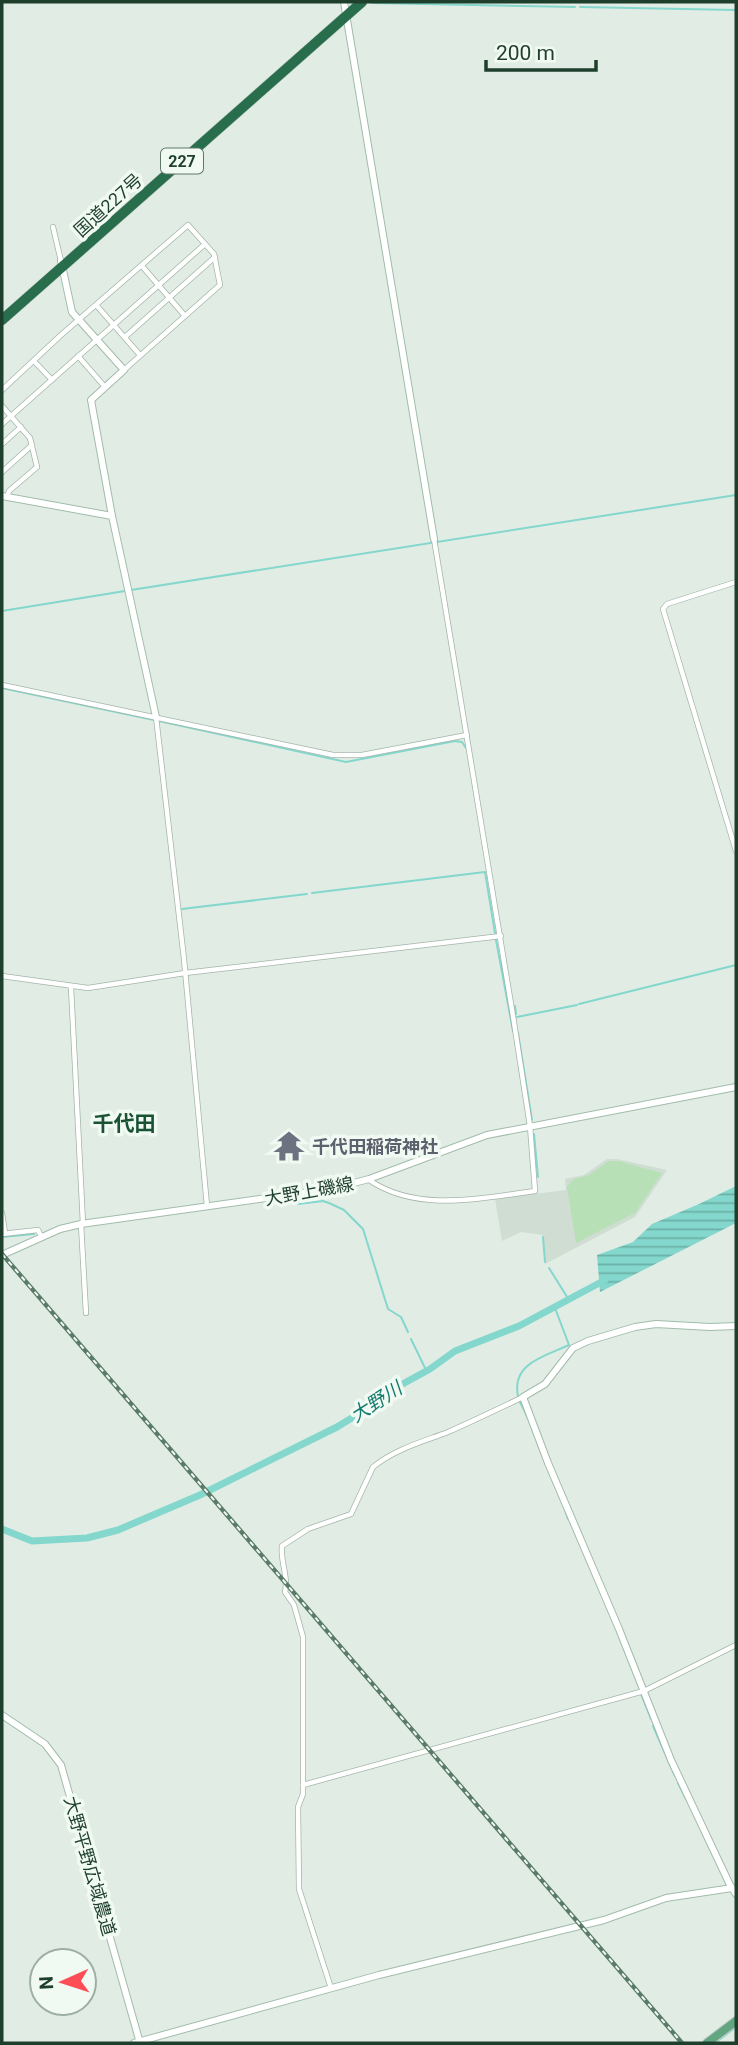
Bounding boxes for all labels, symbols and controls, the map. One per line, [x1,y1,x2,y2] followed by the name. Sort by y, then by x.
[486,28,596,72] scale bar
[496,41,555,65] text: 200 m
[161,148,203,174] road number: 227
[70,169,146,241] street label: 国道227号
[93,1112,156,1136] district label: 千代田
[272,1129,306,1163] temple icon: 千代田稲荷神社
[312,1136,438,1157] place label: 千代田稲荷神社
[263,1173,355,1209] street label: 大野上磯線
[346,1376,408,1427] water label: 大野川
[60,1794,120,1938] street label: 大野平野広域農道
[28,1947,98,2017] north arrow
[35,1976,58,1990] text: N

